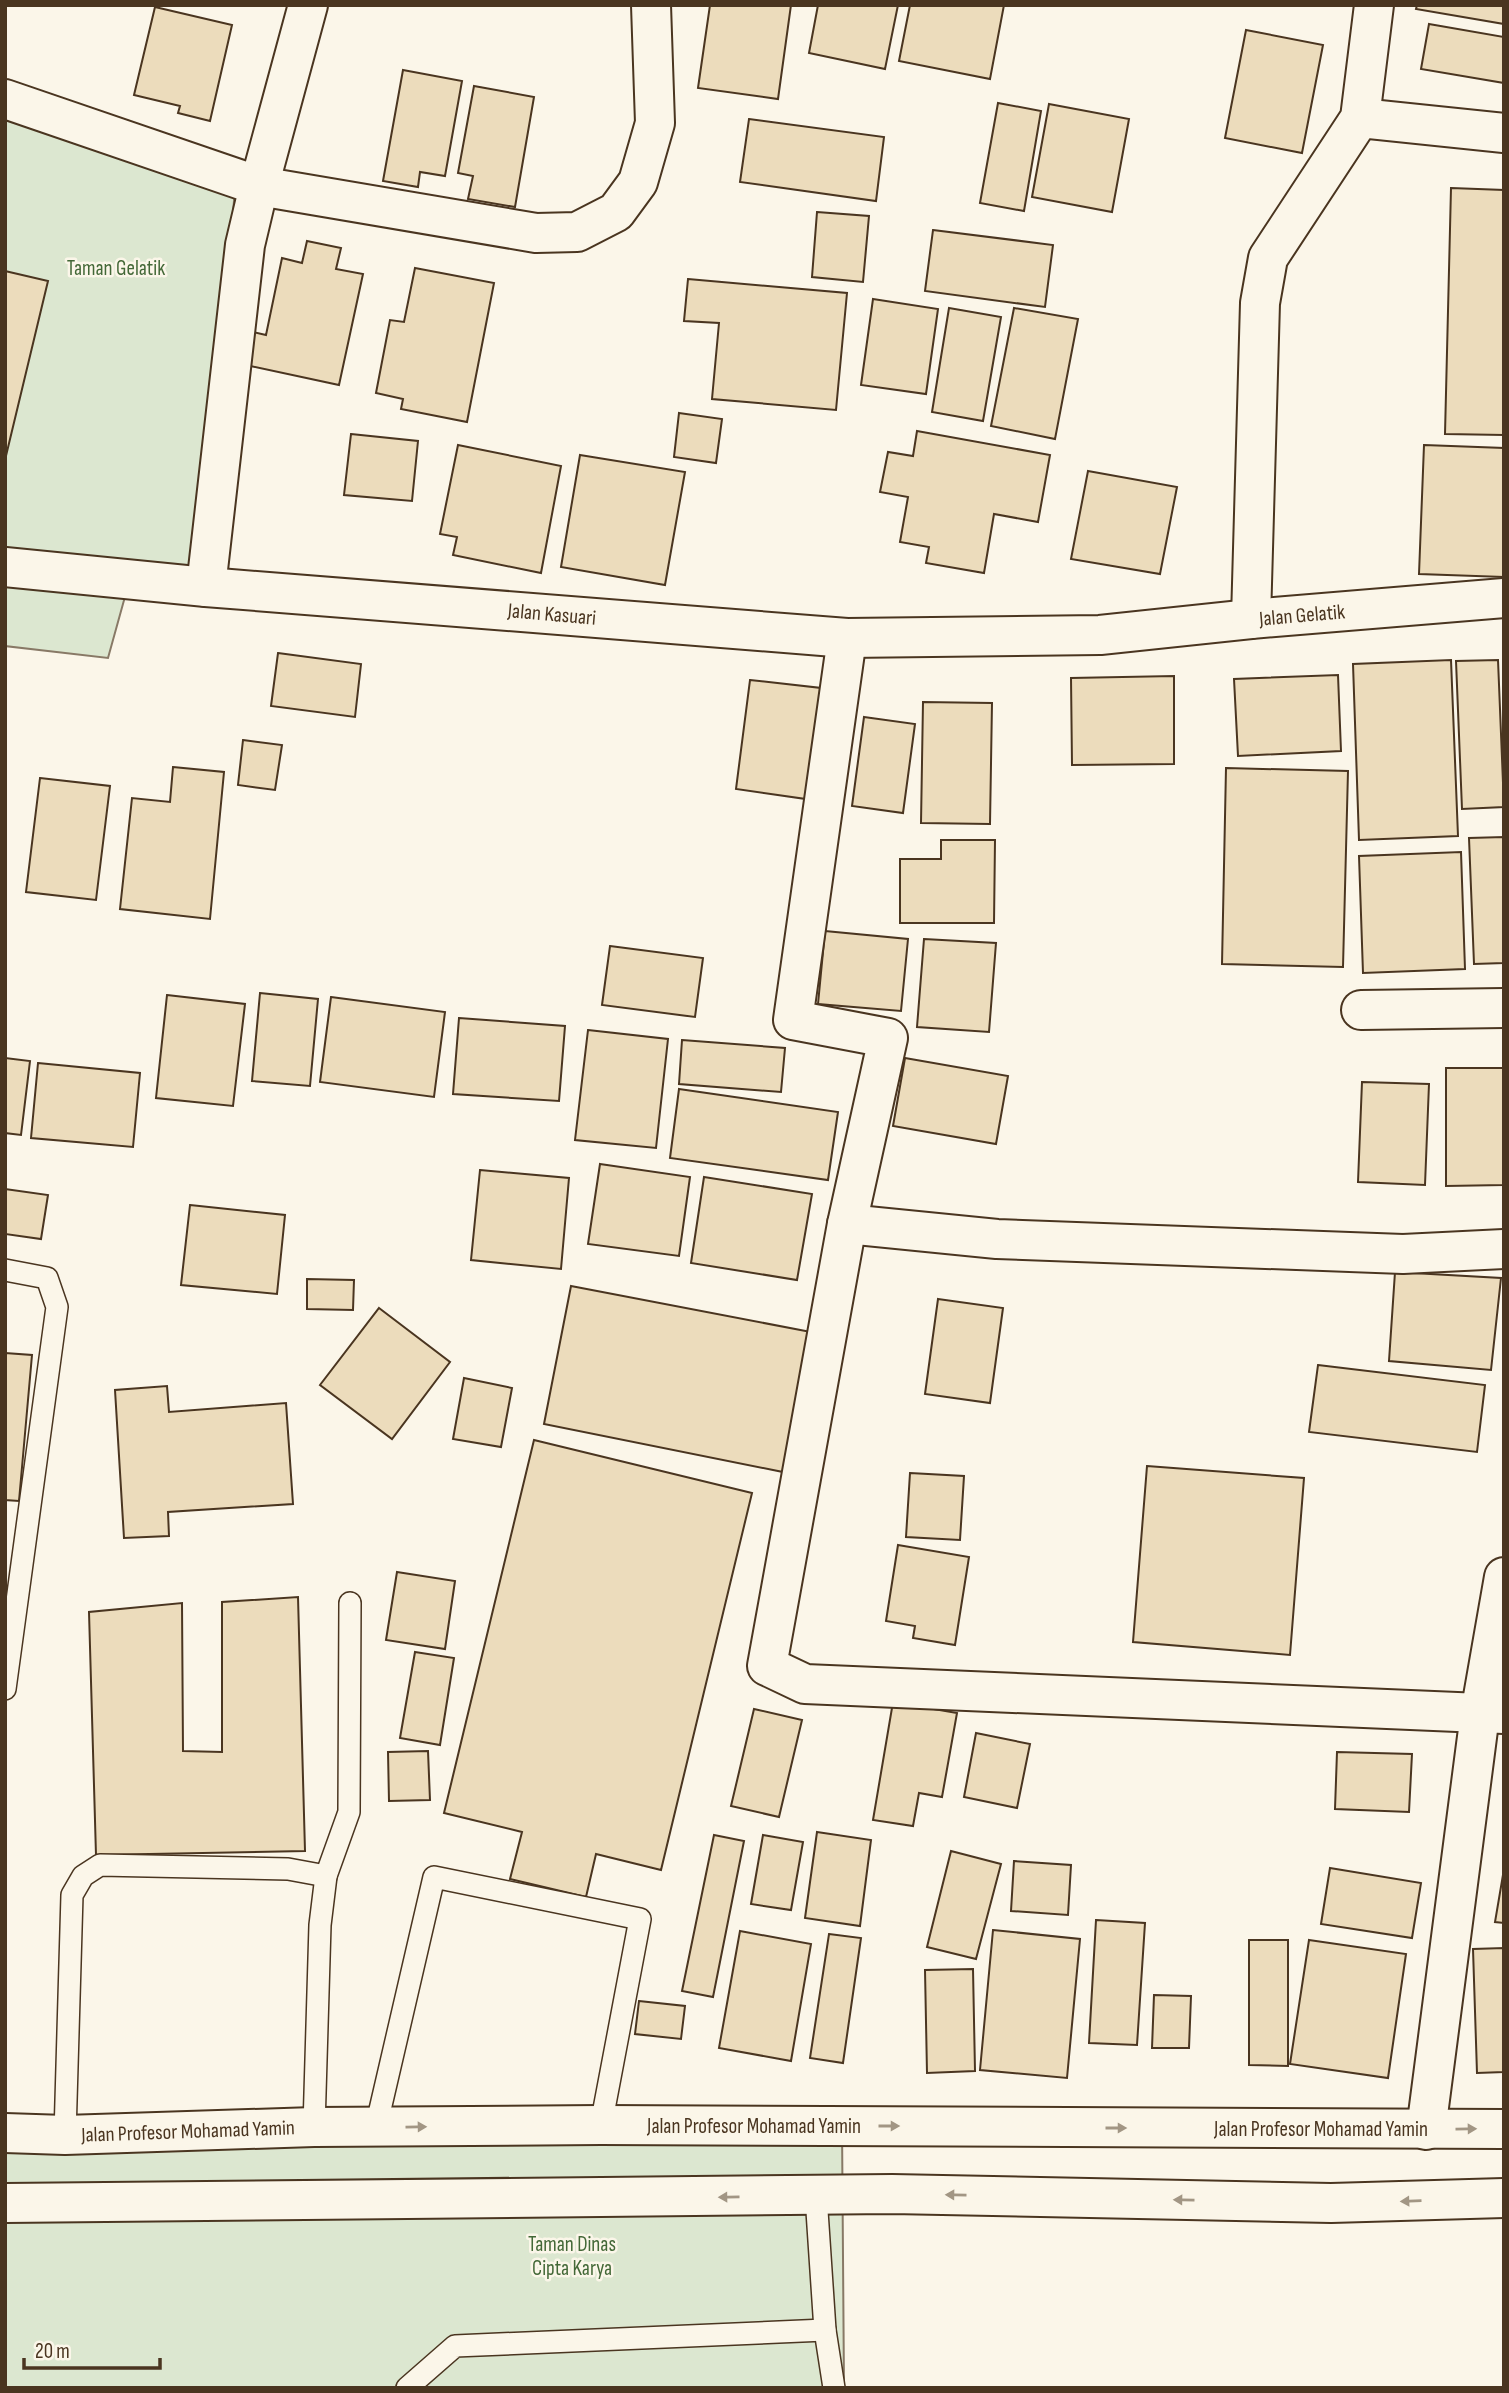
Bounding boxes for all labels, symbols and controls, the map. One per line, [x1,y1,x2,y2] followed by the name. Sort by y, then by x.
[67,256,165,281] park label: Taman Gelatik
[506,598,597,631] street label: Jalan Kasuari
[1257,599,1346,632] street label: Jalan Gelatik
[646,2114,861,2139] street label: Jalan Profesor Mohamad Yamin
[80,2115,295,2148] street label: Jalan Profesor Mohamad Yamin
[1213,2117,1428,2142] street label: Jalan Profesor Mohamad Yamin
[878,2120,900,2132] one-way arrow
[406,2121,428,2133] one-way arrow
[1105,2122,1127,2133] one-way arrow
[1455,2124,1477,2135] one-way arrow
[945,2190,967,2201] one-way arrow
[717,2191,739,2203] one-way arrow
[1172,2194,1194,2206] one-way arrow
[1400,2195,1422,2207] one-way arrow
[528,2232,616,2281] park label: Taman Dinas Cipta Karya
[24,2326,161,2370] scale bar
[35,2339,70,2364] text: 20 m

